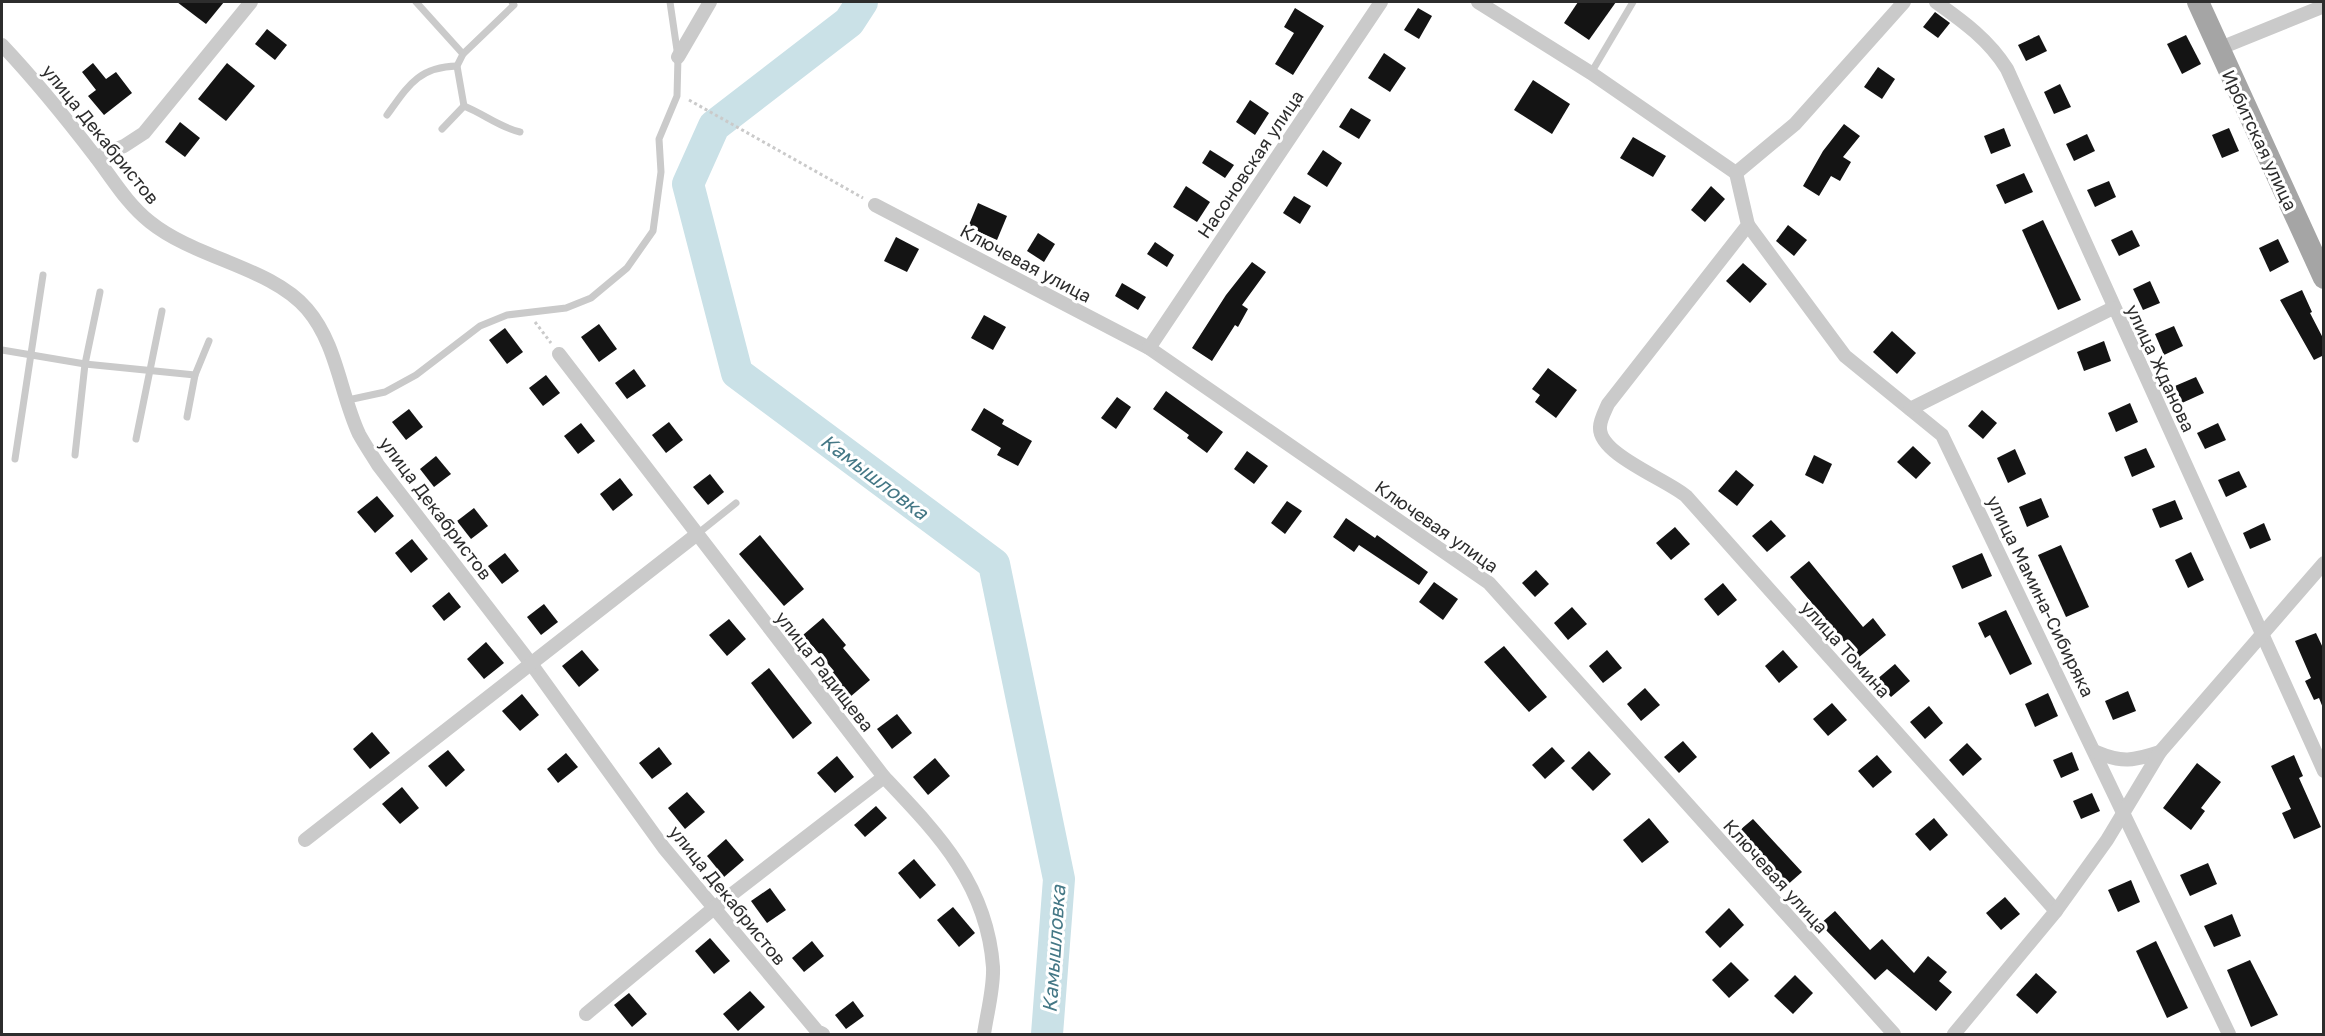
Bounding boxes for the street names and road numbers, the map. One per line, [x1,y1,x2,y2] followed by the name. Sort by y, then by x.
[38,60,164,208] street label: улица Декабристов
[2218,66,2302,214] street label: Ирбитская улица
[1192,86,1308,242] street label: Насоновская улица
[957,219,1095,307] street label: Ключевая улица
[2122,301,2200,435] street label: улица Жданова
[375,432,497,584] street label: улица Декабристов
[1371,475,1503,577] street label: Ключевая улица
[1983,492,2099,700] street label: улица Мамина-Сибиряка
[1797,596,1895,702] street label: улица Томина
[771,606,879,736] street label: улица Радищева
[1719,814,1833,938] street label: Ключевая улица
[665,821,791,969] street label: улица Декабристов

